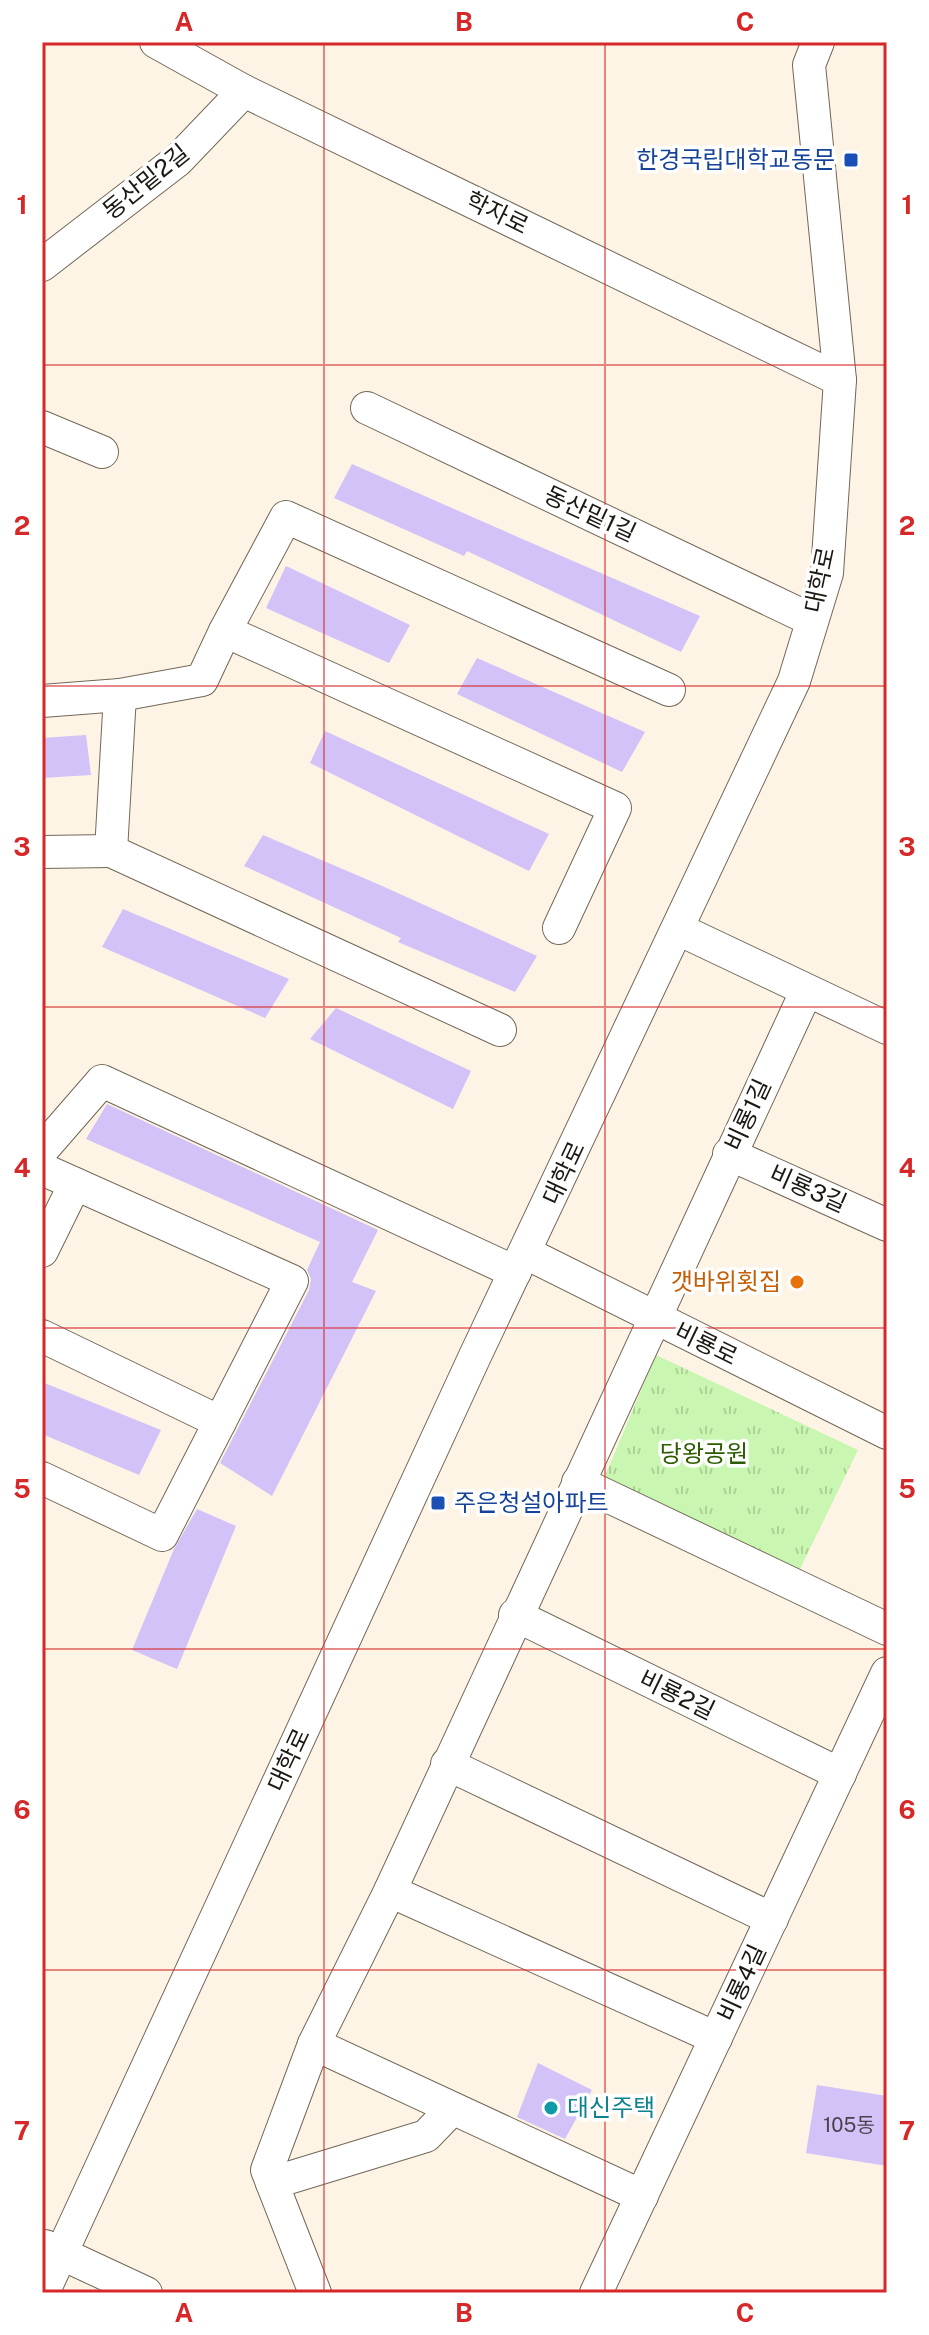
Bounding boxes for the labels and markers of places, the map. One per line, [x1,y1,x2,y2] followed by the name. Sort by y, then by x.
[636,145,835,173] place label: 한경국립대학교동문
[842,151,860,169] marker: 한경국립대학교동문
[671,1267,781,1295] place label: 갯바위횟집
[788,1273,806,1291] marker: 갯바위횟집
[454,1488,609,1516] place label: 주은청설아파트
[429,1494,447,1512] marker: 주은청설아파트
[567,2093,655,2121] place label: 대신주택
[542,2099,560,2117] marker: 대신주택

